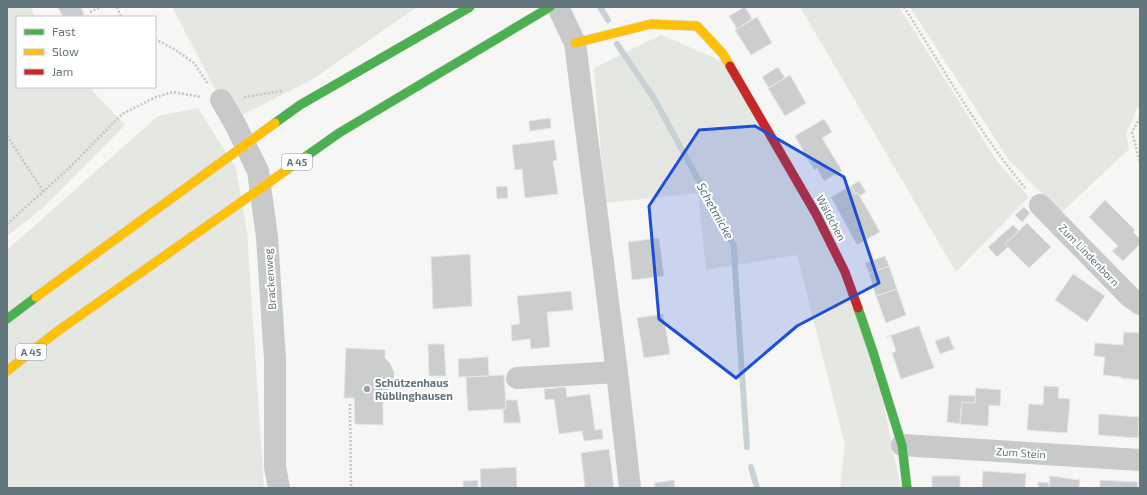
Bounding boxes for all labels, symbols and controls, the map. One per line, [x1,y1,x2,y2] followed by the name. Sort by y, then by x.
[16,16,156,88] legend
[52,24,76,38] text: Fast
[52,44,79,58] text: Slow
[52,64,73,78] text: Jam
[282,154,312,170] road number: A 45
[695,180,737,242] water label: Schetmicke
[814,193,849,243] street label: Wäldchen
[1056,221,1122,288] street label: Zum Lindenborn
[261,248,278,310] street label: Brackenweg
[16,344,46,360] road number: A 45
[375,376,453,402] place label: Schützenhaus Rüblinghausen
[362,384,372,394] marker: Schützenhaus Rüblinghausen
[996,444,1046,461] street label: Zum Stein

